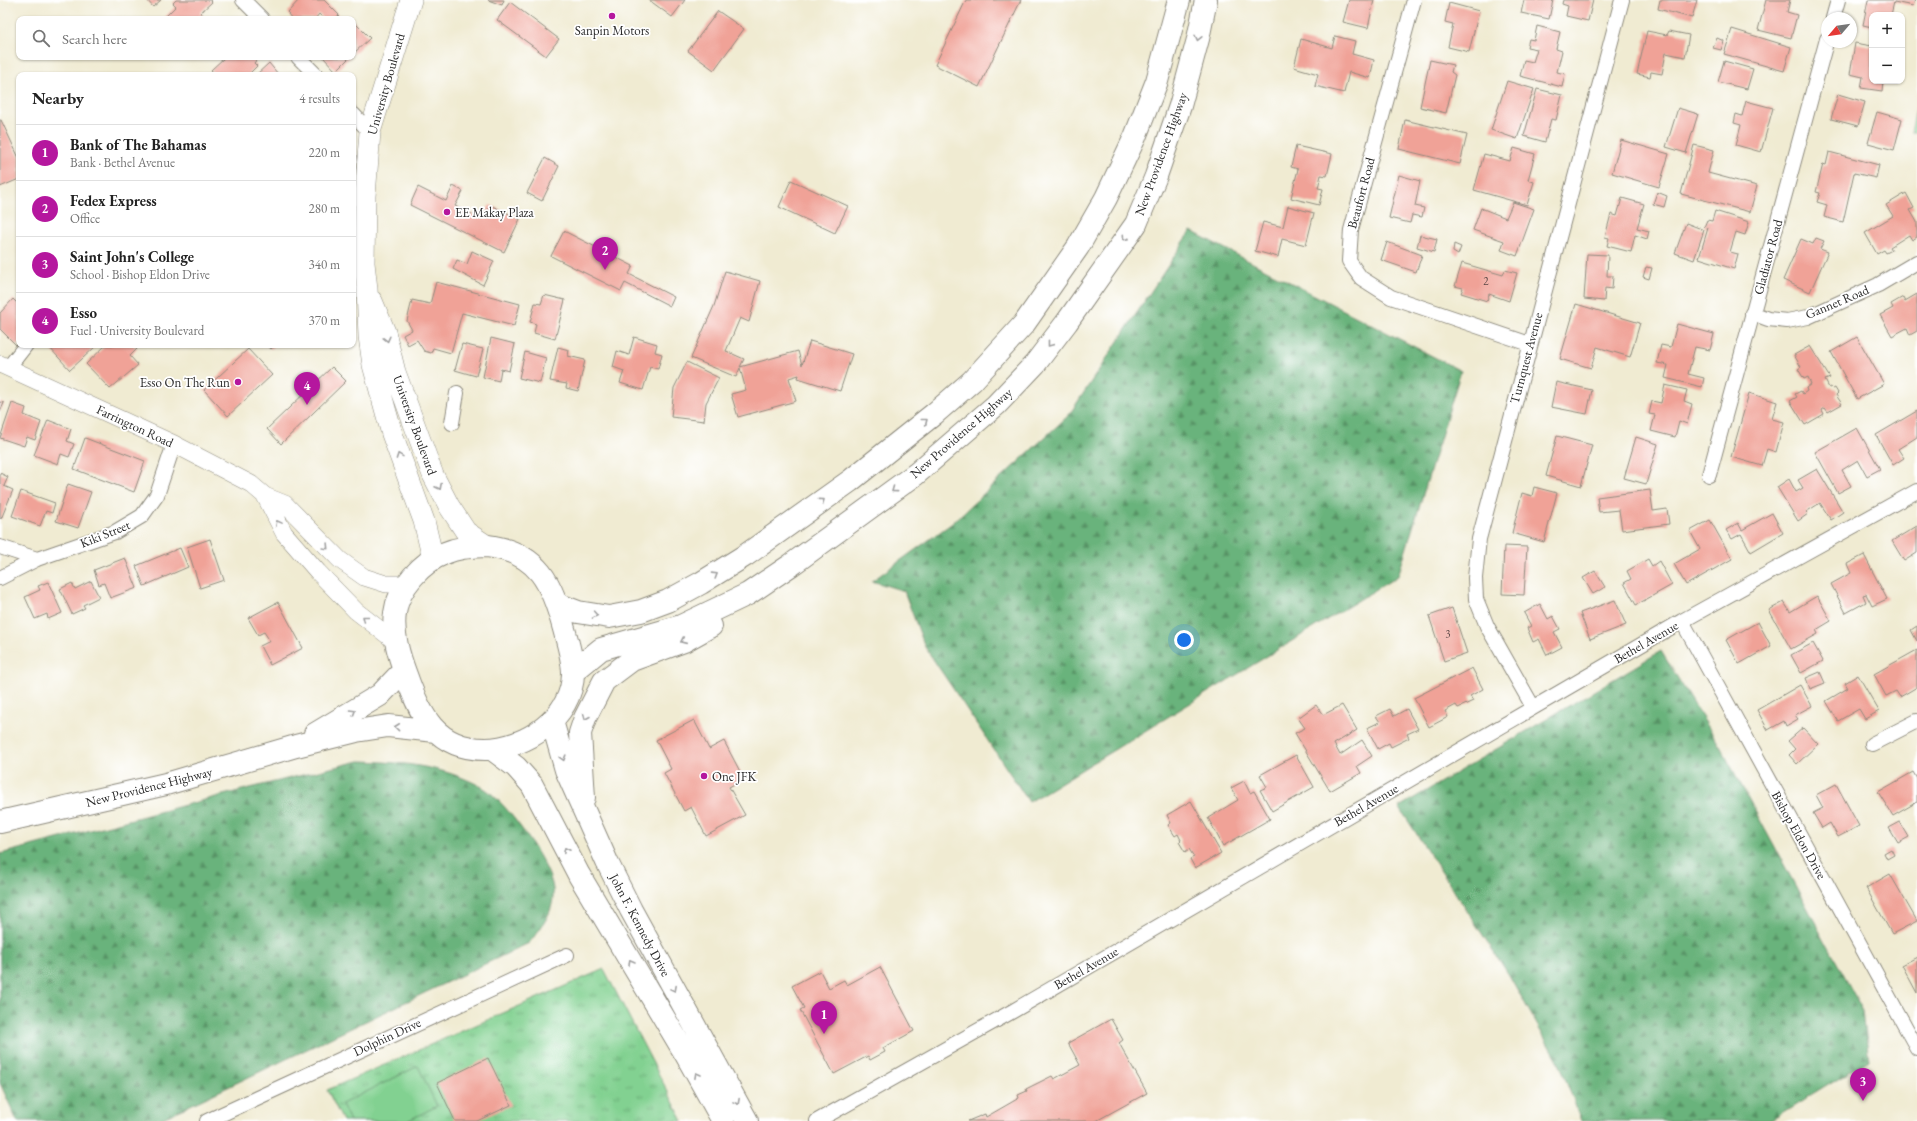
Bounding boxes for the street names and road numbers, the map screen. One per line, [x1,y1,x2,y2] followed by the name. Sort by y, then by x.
[363,31,409,137] street label: University Boulevard
[1131,90,1191,218] street label: New Providence Highway
[1343,155,1379,231] street label: Beaufort Road
[1750,217,1786,297] street label: Gladiator Road
[1803,281,1872,323] street label: Gannet Road
[1506,311,1546,405] street label: Turnquest Avenue
[389,373,441,478] street label: University Boulevard
[906,384,1016,482] street label: New Providence Highway
[94,401,177,451] street label: Farrington Road
[77,516,133,552] street label: Kiki Street
[1611,617,1681,667] street label: Bethel Avenue
[84,763,214,811] street label: New Providence Highway
[1331,780,1401,830] street label: Bethel Avenue
[1768,788,1830,882] street label: Bishop Eldon Drive
[605,870,674,979] street label: John F. Kennedy Drive
[1051,943,1121,993] street label: Bethel Avenue
[350,1014,424,1060] street label: Dolphin Drive

